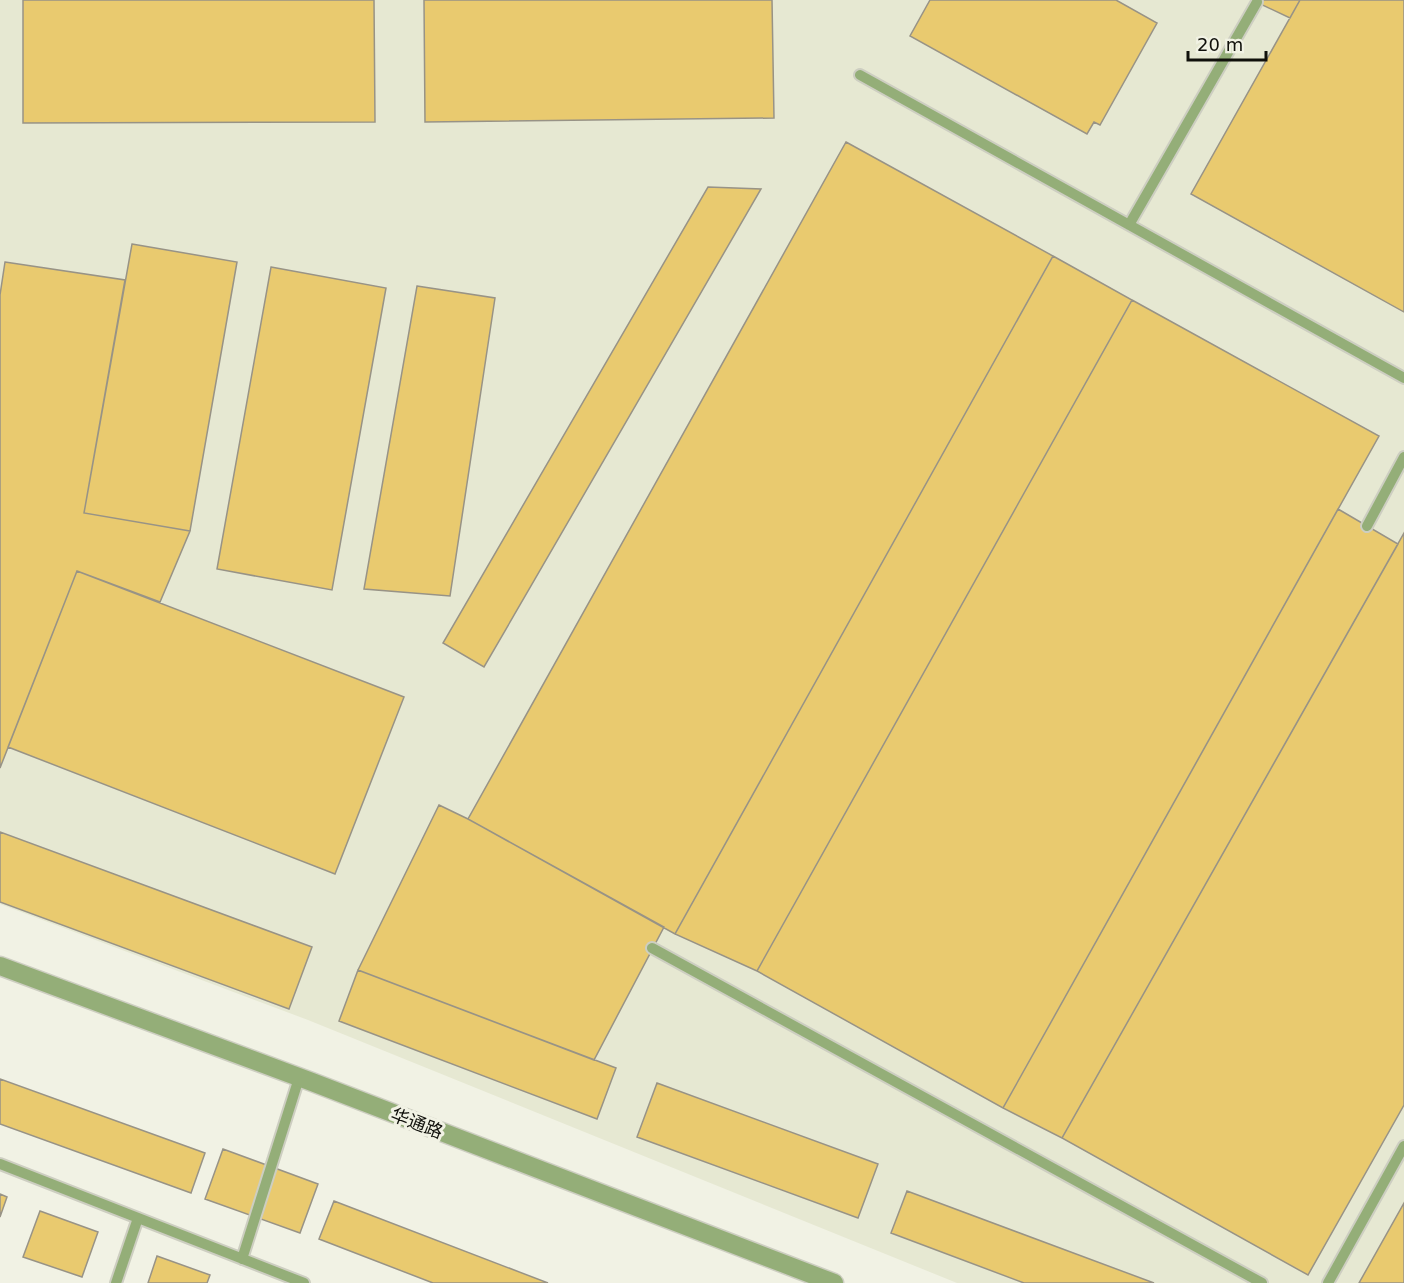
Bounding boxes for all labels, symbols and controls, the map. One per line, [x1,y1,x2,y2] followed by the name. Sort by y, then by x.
[1188,24,1266,62] scale bar
[1197,34,1243,55] text: 20 m
[388,1104,446,1142] street label: 华通路

